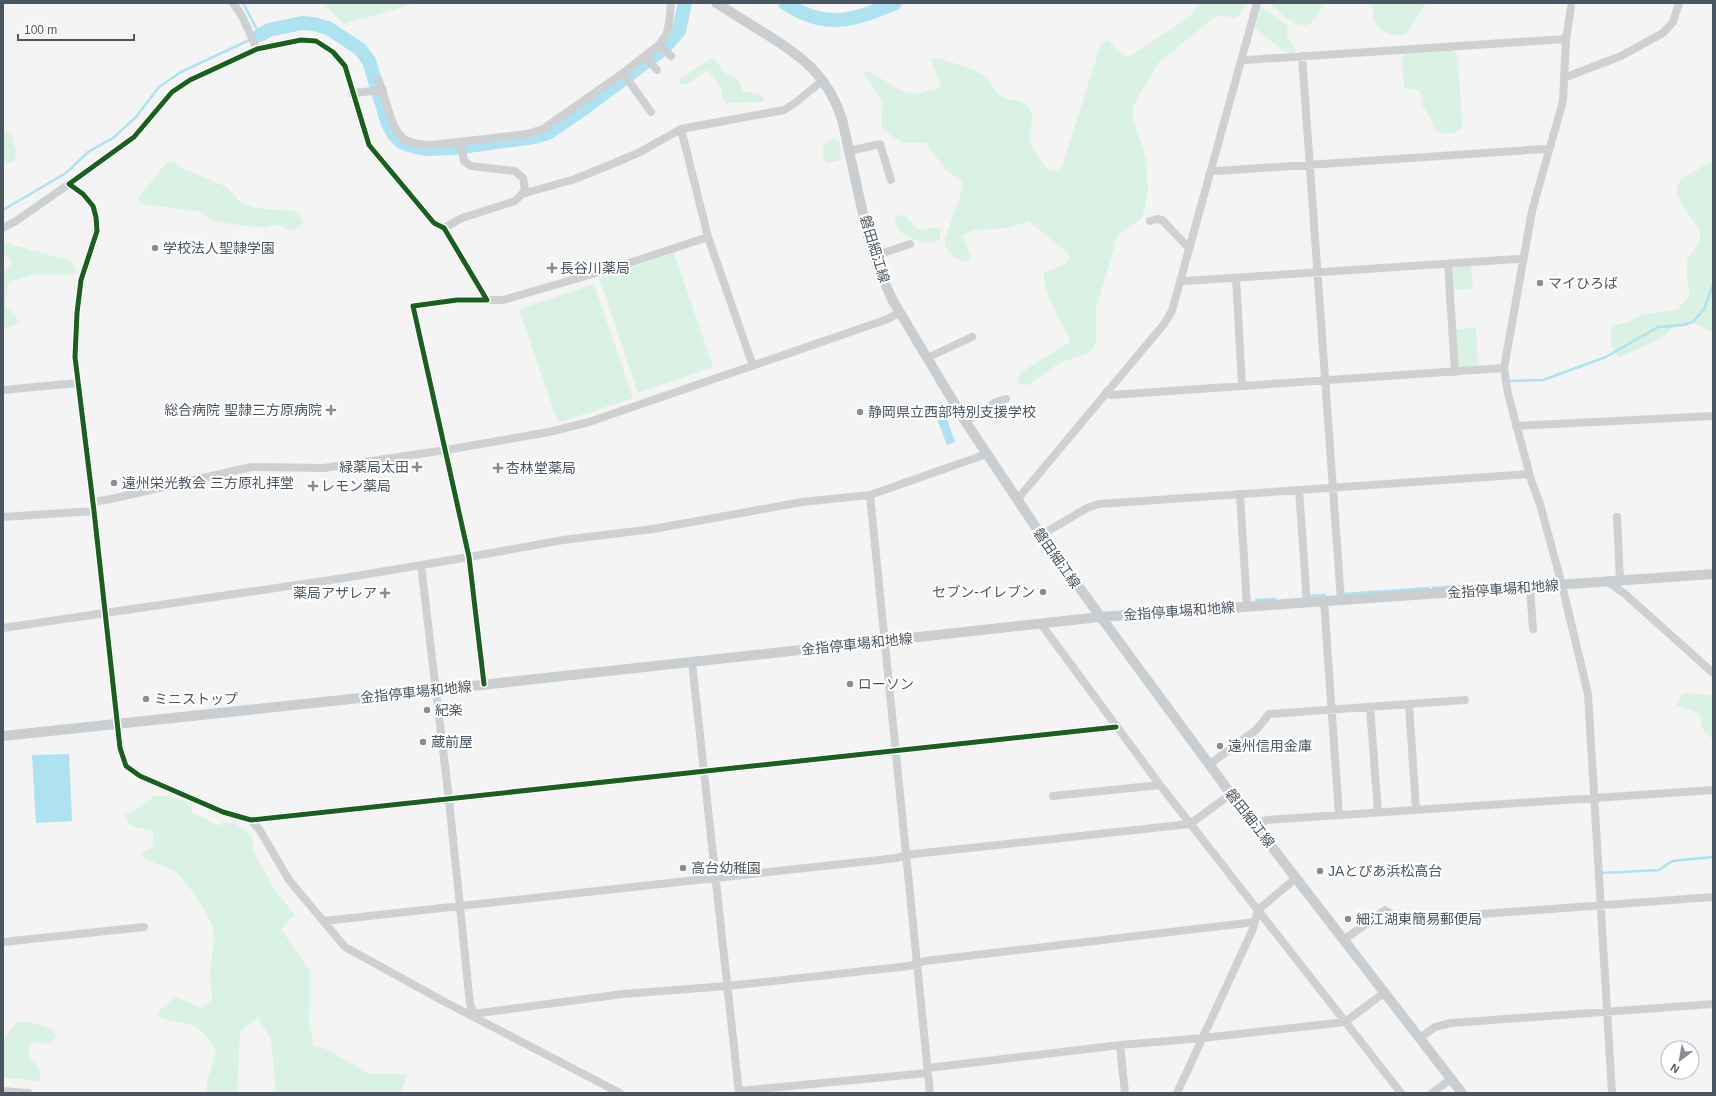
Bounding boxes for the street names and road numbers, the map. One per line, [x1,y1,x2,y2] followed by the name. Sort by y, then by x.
[857,213,893,285] street label: 磐田細江線
[1030,525,1084,591] street label: 磐田細江線
[1447,577,1559,601] street label: 金指停車場和地線
[1123,599,1235,623] street label: 金指停車場和地線
[800,630,914,658] street label: 金指停車場和地線
[359,678,473,706] street label: 金指停車場和地線
[1222,785,1278,851] street label: 磐田細江線

